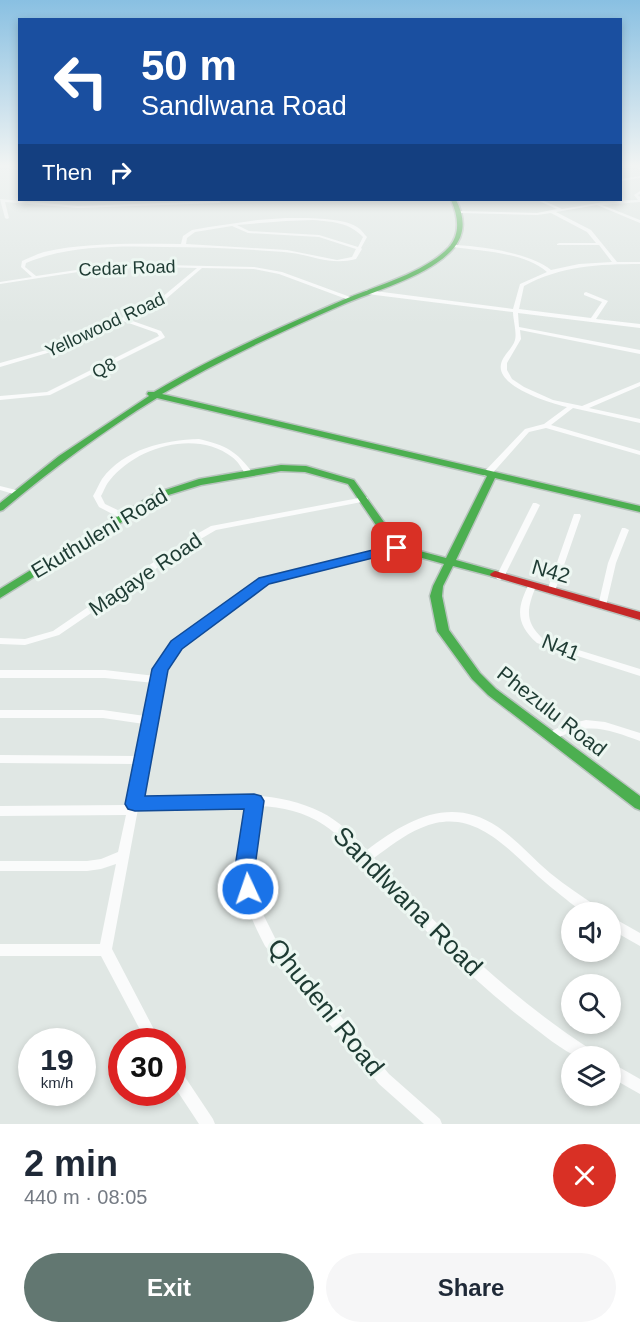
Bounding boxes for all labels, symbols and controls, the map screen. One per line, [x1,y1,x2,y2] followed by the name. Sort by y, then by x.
[42,42,120,120] icon: left
[141,42,237,89] text: 50 m
[141,91,347,121] text: Sandlwana Road
[104,156,137,189] icon: right
[42,160,92,185] text: Then
[78,256,176,280] street label: Cedar Road
[42,289,168,361] street label: Yellowood Road
[89,354,119,382] street label: Q8
[27,483,171,583] street label: Ekuthuleni Road
[371,522,422,573] pin
[84,528,206,620] street label: Magaye Road
[380,531,413,564] icon: arrive
[529,555,573,587] street label: N42
[539,629,583,665] street label: N41
[493,661,611,761] street label: Phezulu Road
[327,820,489,982] street label: Sandlwana Road
[216,857,280,921] position arrow
[561,902,621,1106] map controls
[561,902,621,962] button: sound
[262,932,390,1082] street label: Qhudeni Road
[561,974,621,1034] button: search
[108,1028,186,1106] speed limit sign: 30
[40,1043,74,1076] text: 19
[561,1046,621,1106] button: layers
[41,1074,73,1091] text: km/h
[24,1143,118,1184] text: 2 min
[553,1144,616,1207] button: close
[24,1186,147,1208] text: 440 m · 08:05
[24,1253,314,1322] button: Exit
[326,1253,616,1322] button: Share

